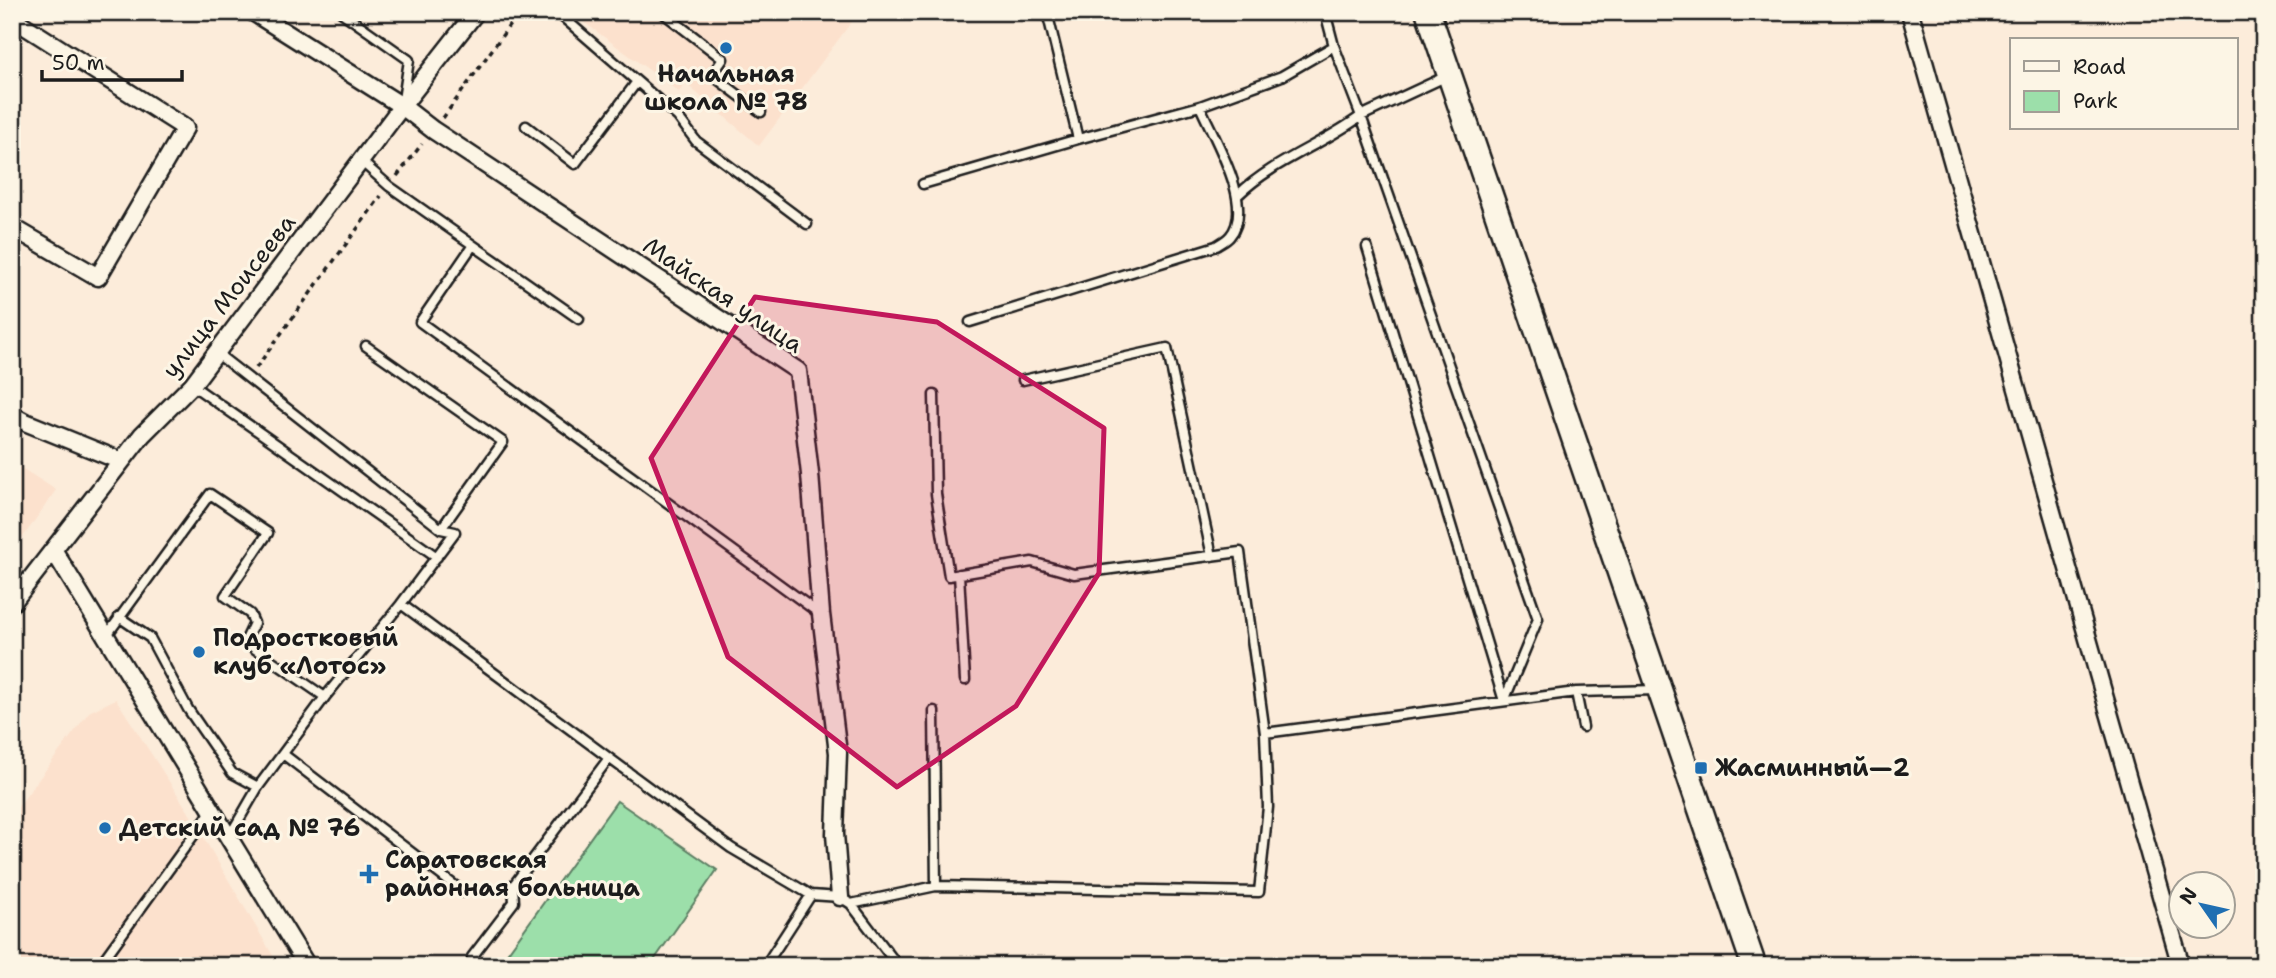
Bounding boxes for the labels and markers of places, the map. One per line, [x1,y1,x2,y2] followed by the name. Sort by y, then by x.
[718,40,734,56] marker: Начальная школа № 78
[644,58,808,118] place label: Начальная школа № 78
[213,622,398,682] place label: Подростковый клуб «Лотос»
[191,644,207,660] marker: Подростковый клуб «Лотос»
[1715,752,1910,784] place label: Жасминный—2
[1693,760,1709,776] marker: Жасминный—2
[119,812,360,844] place label: Детский сад № 76
[97,820,113,836] marker: Детский сад № 76
[385,844,640,904] place label: Саратовская районная больница
[359,864,379,884] marker: Саратовская районная больница

